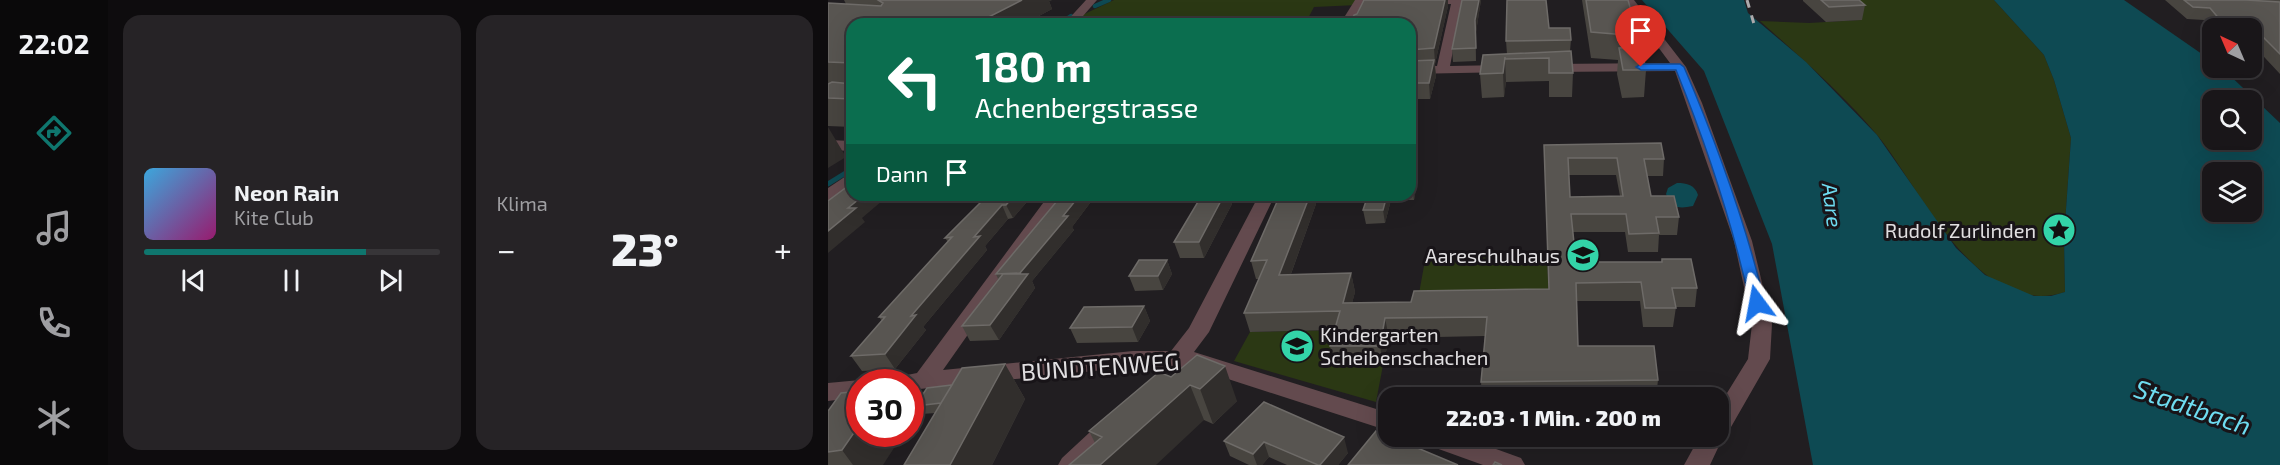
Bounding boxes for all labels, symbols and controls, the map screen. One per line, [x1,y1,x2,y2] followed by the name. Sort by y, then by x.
[1615,5,1666,67] pin
[1624,14,1657,47] icon: arrive
[2202,18,2262,78] north arrow
[2202,18,2262,222] map controls
[18,27,90,59] text: 22:02
[975,40,1092,90] text: 180 m
[876,42,954,120] icon: left
[2202,90,2262,150] button: search
[975,91,1198,123] text: Achenbergstrasse
[33,112,75,154] icon: directions
[940,156,973,189] icon: arrive
[876,160,928,186] text: Dann
[2202,162,2262,222] button: layers
[234,179,339,205] text: Neon Rain
[1818,180,1848,229] water label: Aare
[497,191,548,215] text: Klima
[234,205,314,229] text: Kite Club
[33,207,75,249] icon: music
[2041,212,2077,248] place icon: Rudolf Zurlinden
[1885,218,2036,242] place label: Rudolf Zurlinden
[611,221,679,275] text: 23°
[497,229,516,269] text: −
[774,229,792,269] text: +
[1565,237,1601,273] school or university icon: Aareschulhaus
[1425,243,1560,267] place label: Aareschulhaus
[177,264,210,297] icon: previous
[275,264,308,297] icon: pause
[374,264,407,297] icon: next
[1725,271,1789,335] position arrow
[33,302,75,344] icon: phone
[1320,322,1488,369] place label: Kindergarten Scheibenschachen
[1279,328,1315,364] school or university icon: Kindergarten Scheibenschachen
[1020,346,1180,386] street label: BÜNDTENWEG
[846,369,924,447] speed limit sign: 30
[2131,372,2255,440] water label: Stadtbach
[33,397,75,439] icon: climate
[1446,404,1661,430] text: 22:03 · 1 Min. · 200 m

